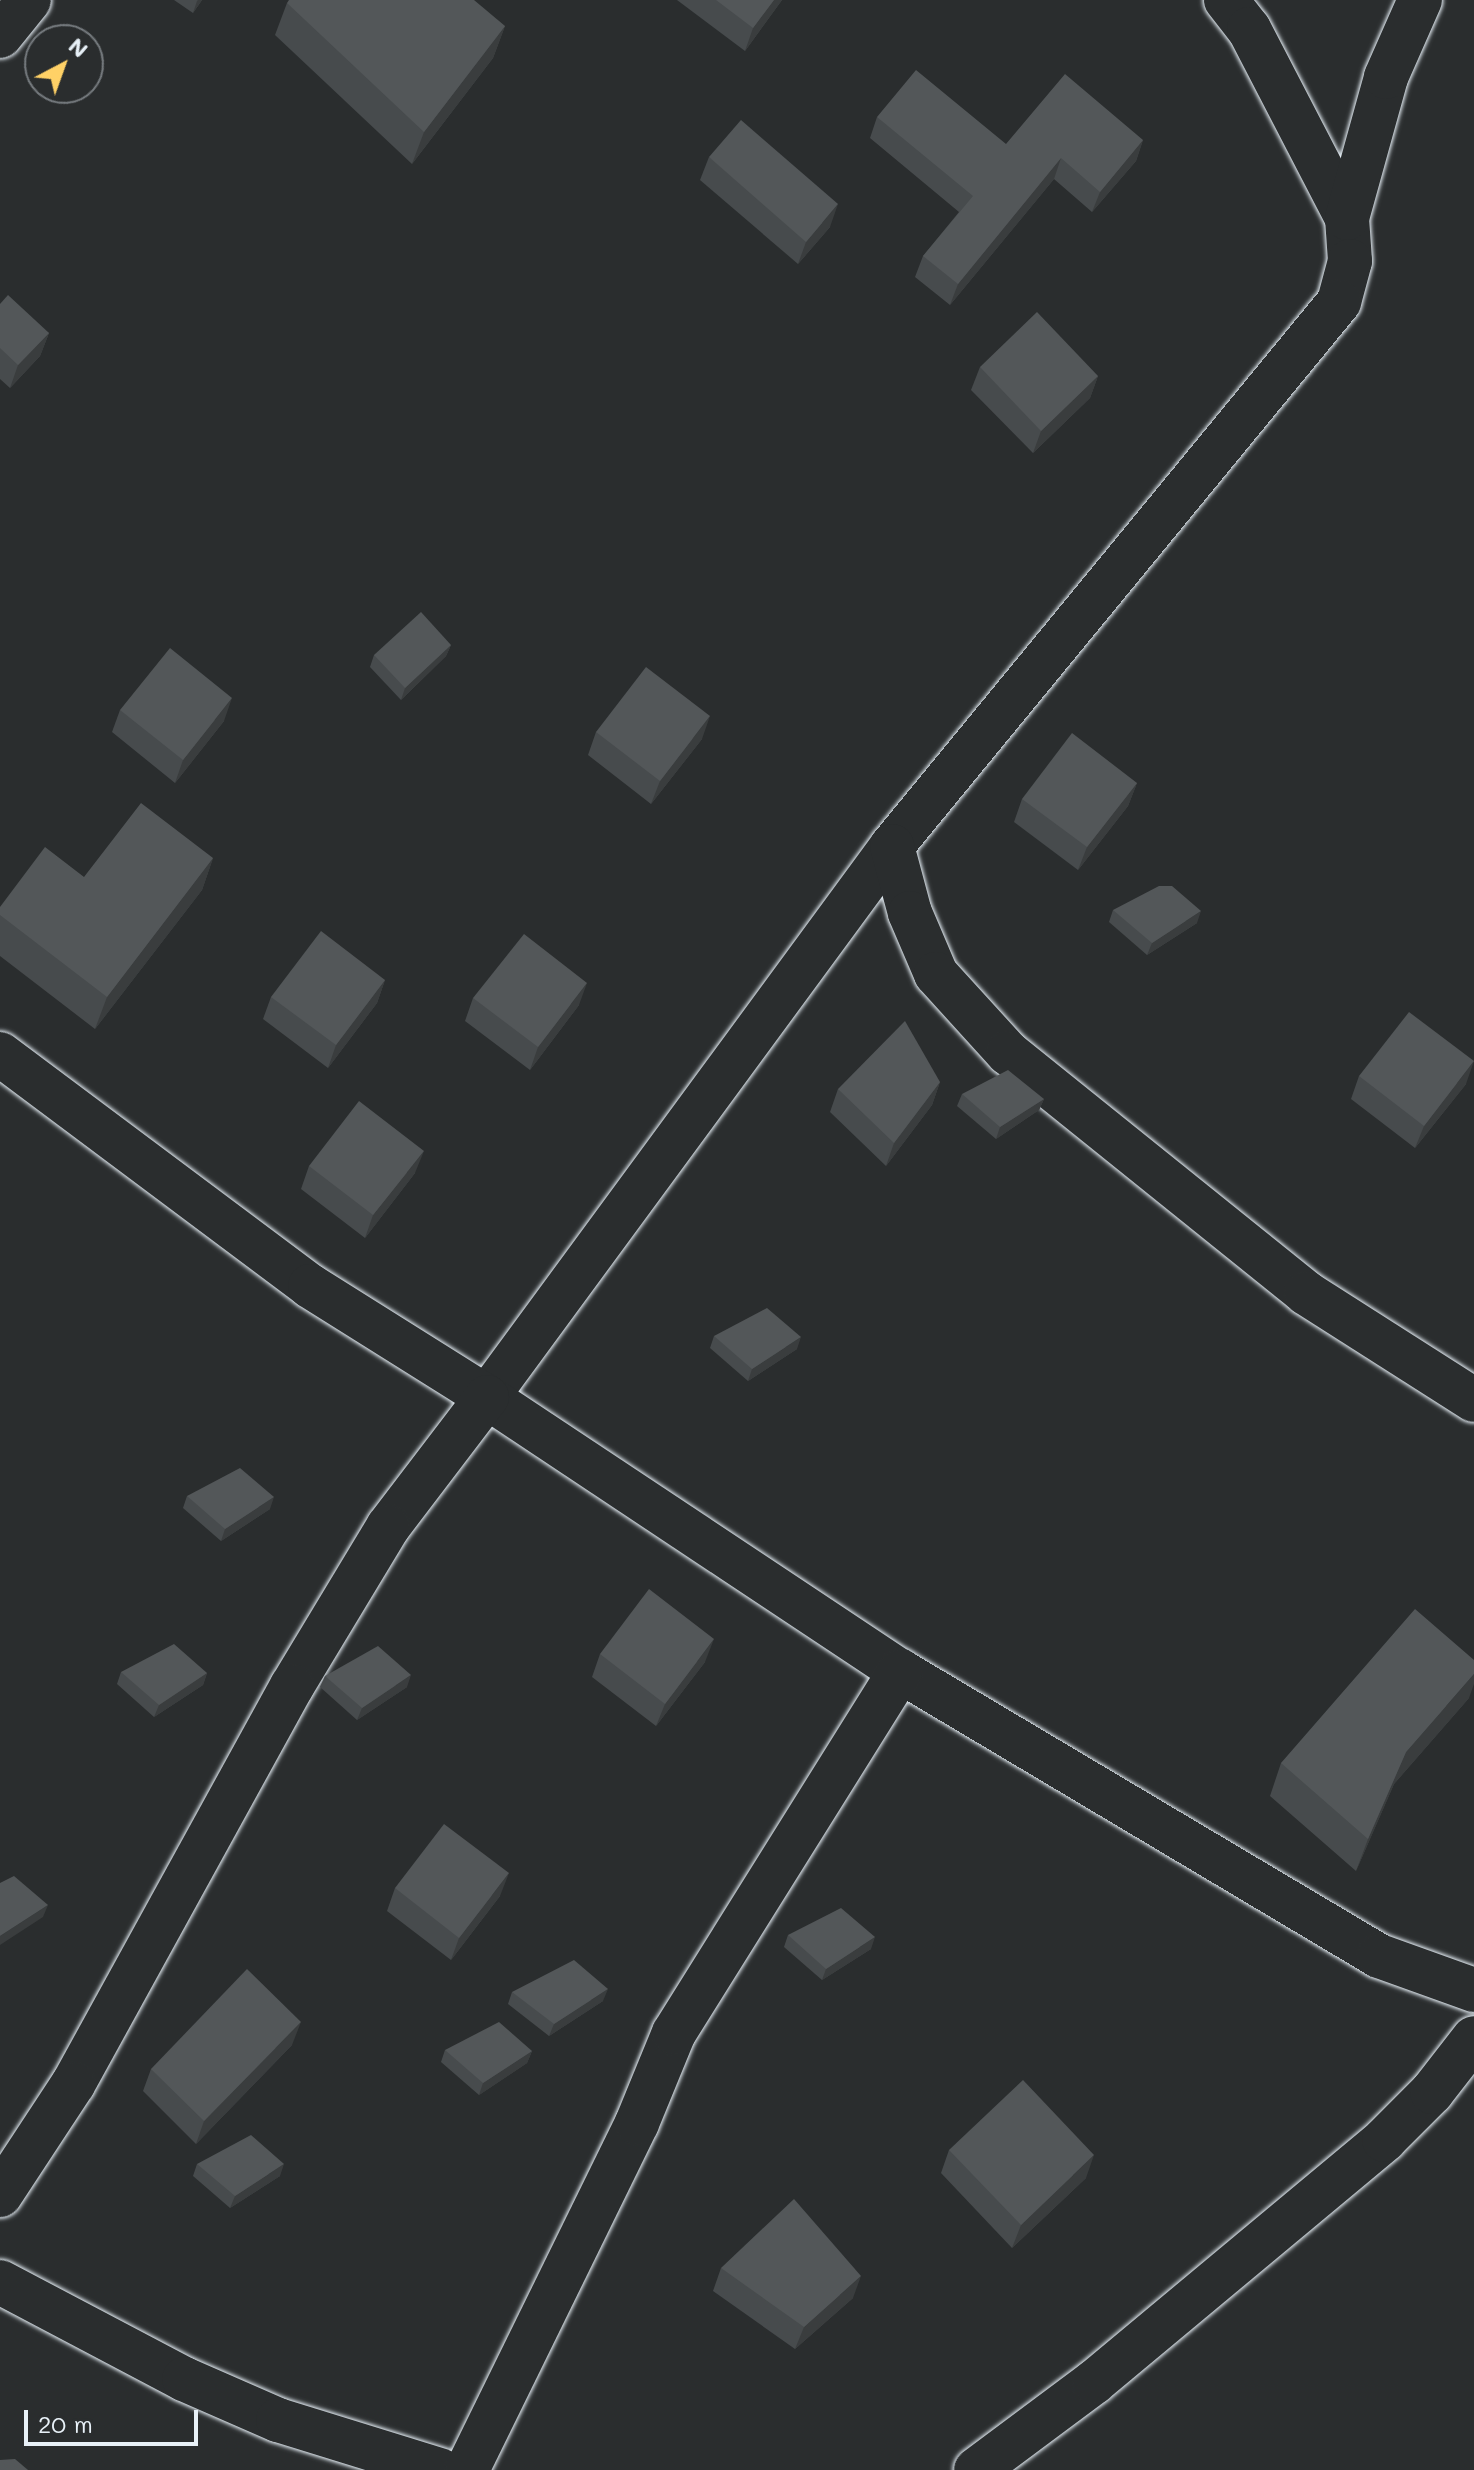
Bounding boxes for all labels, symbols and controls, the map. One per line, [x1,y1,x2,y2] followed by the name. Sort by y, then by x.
[24,24,104,104] north arrow
[63,31,95,63] text: N
[28,2394,202,2444] scale bar
[38,2408,93,2439] text: 20 m

